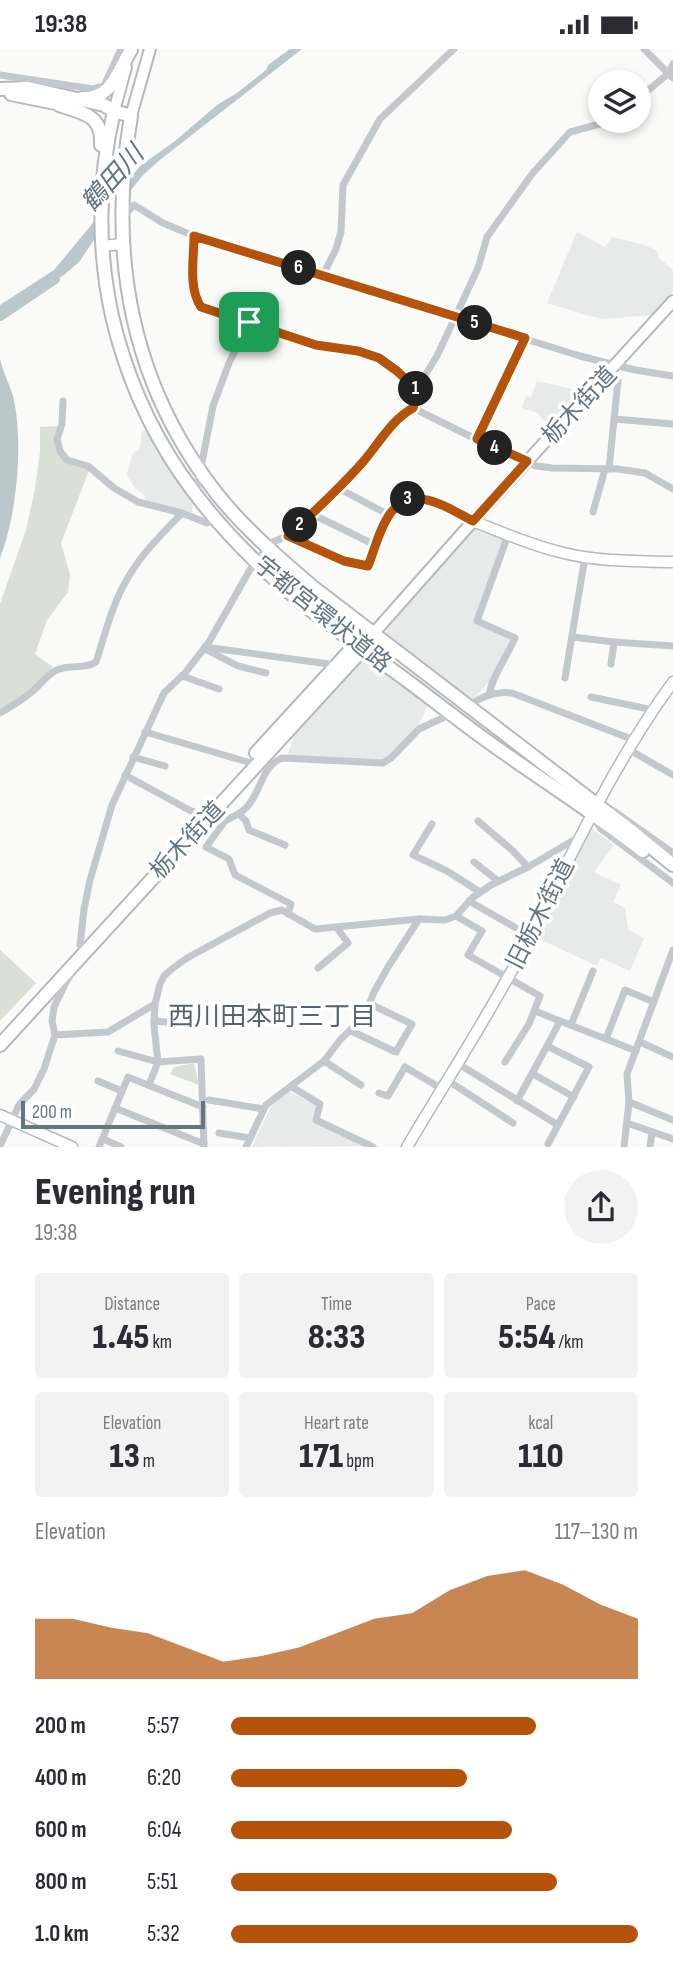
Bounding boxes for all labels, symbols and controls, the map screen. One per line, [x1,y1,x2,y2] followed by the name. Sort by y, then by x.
[35,9,87,40] text: 19:38
[588,70,651,133] map controls
[588,70,651,133] button: layers
[75,137,153,218] water label: 鶴田川
[282,251,316,285] pin: 6
[294,256,303,279] text: 6
[219,292,279,352] pin
[230,303,268,341] icon: arrive
[458,305,492,341] pin: 5
[470,311,479,334] text: 5
[536,360,623,450] street label: 栃木街道
[398,371,434,407] pin: 1
[412,377,419,400] text: 1
[477,431,512,465] pin: 4
[490,436,499,459] text: 4
[390,482,426,517] pin: 3
[403,487,412,510] text: 3
[282,507,318,543] pin: 2
[295,513,304,536] text: 2
[248,550,397,679] street label: 宇都宮環状道路
[144,795,231,885] street label: 栃木街道
[500,854,581,974] street label: 旧栃木街道
[168,1002,376,1033] district label: 西川田本町三丁目
[21,1097,205,1129] scale bar
[32,1101,72,1124] text: 200 m
[35,1170,196,1215] text: Evening run
[564,1170,638,1244] button: share
[35,1219,77,1247] text: 19:38
[104,1293,160,1316] text: Distance
[321,1293,352,1316] text: Time
[526,1293,556,1316] text: Pace
[92,1316,149,1359] text: 1.45
[308,1316,365,1359] text: 8:33
[498,1316,556,1359] text: 5:54
[149,1331,172,1354] text: km
[556,1331,583,1354] text: /km
[103,1412,161,1435] text: Elevation
[304,1412,369,1435] text: Heart rate
[528,1412,553,1435] text: kcal
[109,1435,140,1478] text: 13
[299,1435,343,1478] text: 171
[518,1435,564,1478] text: 110
[140,1450,155,1473] text: m
[343,1450,374,1473] text: bpm
[35,1518,106,1546] text: Elevation
[555,1518,638,1546] text: 117–130 m
[35,1712,86,1740] text: 200 m
[147,1712,179,1740] text: 5:57
[35,1764,86,1792] text: 400 m
[147,1764,181,1792] text: 6:20
[35,1816,87,1844] text: 600 m
[147,1816,181,1844] text: 6:04
[35,1868,87,1896] text: 800 m
[147,1868,178,1896] text: 5:51
[35,1920,89,1948] text: 1.0 km
[147,1920,180,1948] text: 5:32

